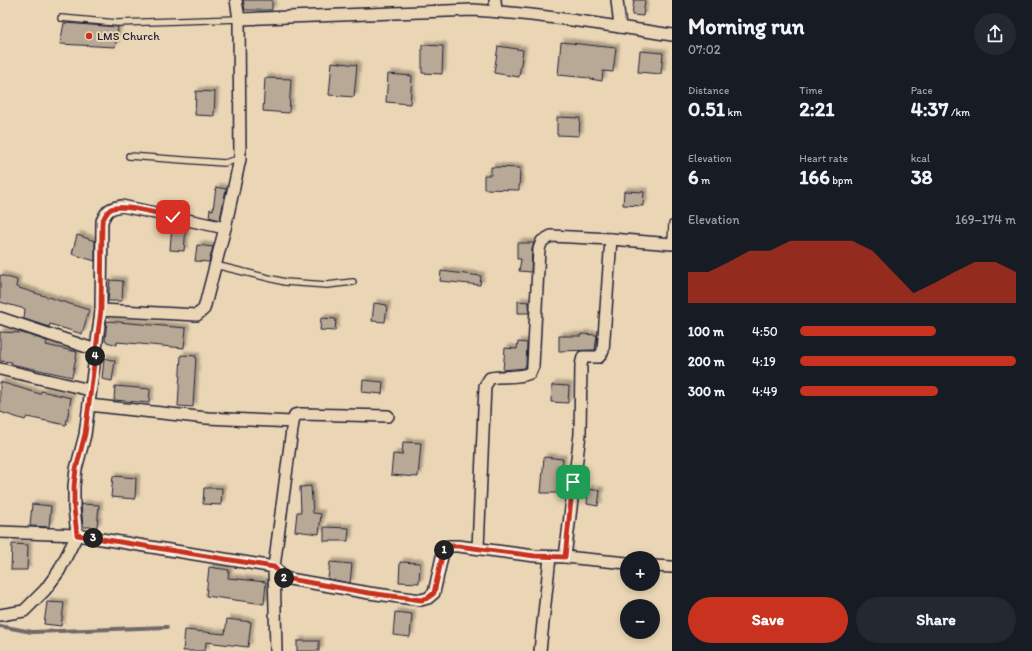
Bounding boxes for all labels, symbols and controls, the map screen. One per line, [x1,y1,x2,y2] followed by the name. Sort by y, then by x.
[688,13,804,40] text: Morning run
[974,13,1016,55] button: share
[97,29,160,43] place label: LMS Church
[84,31,94,41] marker: LMS Church
[688,42,721,57] text: 07:02
[688,84,729,97] text: Distance
[799,84,823,97] text: Time
[911,84,933,97] text: Pace
[688,97,725,121] text: 0.51
[799,97,835,121] text: 2:21
[911,97,948,121] text: 4:37
[725,106,742,119] text: km
[948,106,970,119] text: /km
[688,152,732,165] text: Elevation
[799,152,848,165] text: Heart rate
[911,152,930,165] text: kcal
[688,165,699,189] text: 6
[799,165,830,189] text: 166
[911,165,933,189] text: 38
[699,174,710,187] text: m
[830,174,853,187] text: bpm
[156,200,190,234] pin
[162,206,184,228] icon: check
[688,212,740,227] text: Elevation
[955,212,1016,227] text: 169–174 m
[688,324,724,339] text: 100 m
[752,324,778,339] text: 4:50
[85,346,105,366] pin: 4
[92,349,98,362] text: 4
[688,354,725,369] text: 200 m
[752,354,776,369] text: 4:19
[688,384,725,399] text: 300 m
[752,384,778,399] text: 4:49
[556,465,590,499] pin
[562,471,584,493] icon: arrive
[83,528,103,548] pin: 3
[90,531,96,544] text: 3
[434,540,454,560] pin: 1
[441,543,447,556] text: 1
[620,551,660,639] map controls
[620,551,660,591] button: +
[274,568,294,588] pin: 2
[281,571,287,584] text: 2
[688,597,848,643] button: Save
[856,597,1016,643] button: Share
[620,599,660,639] button: −

